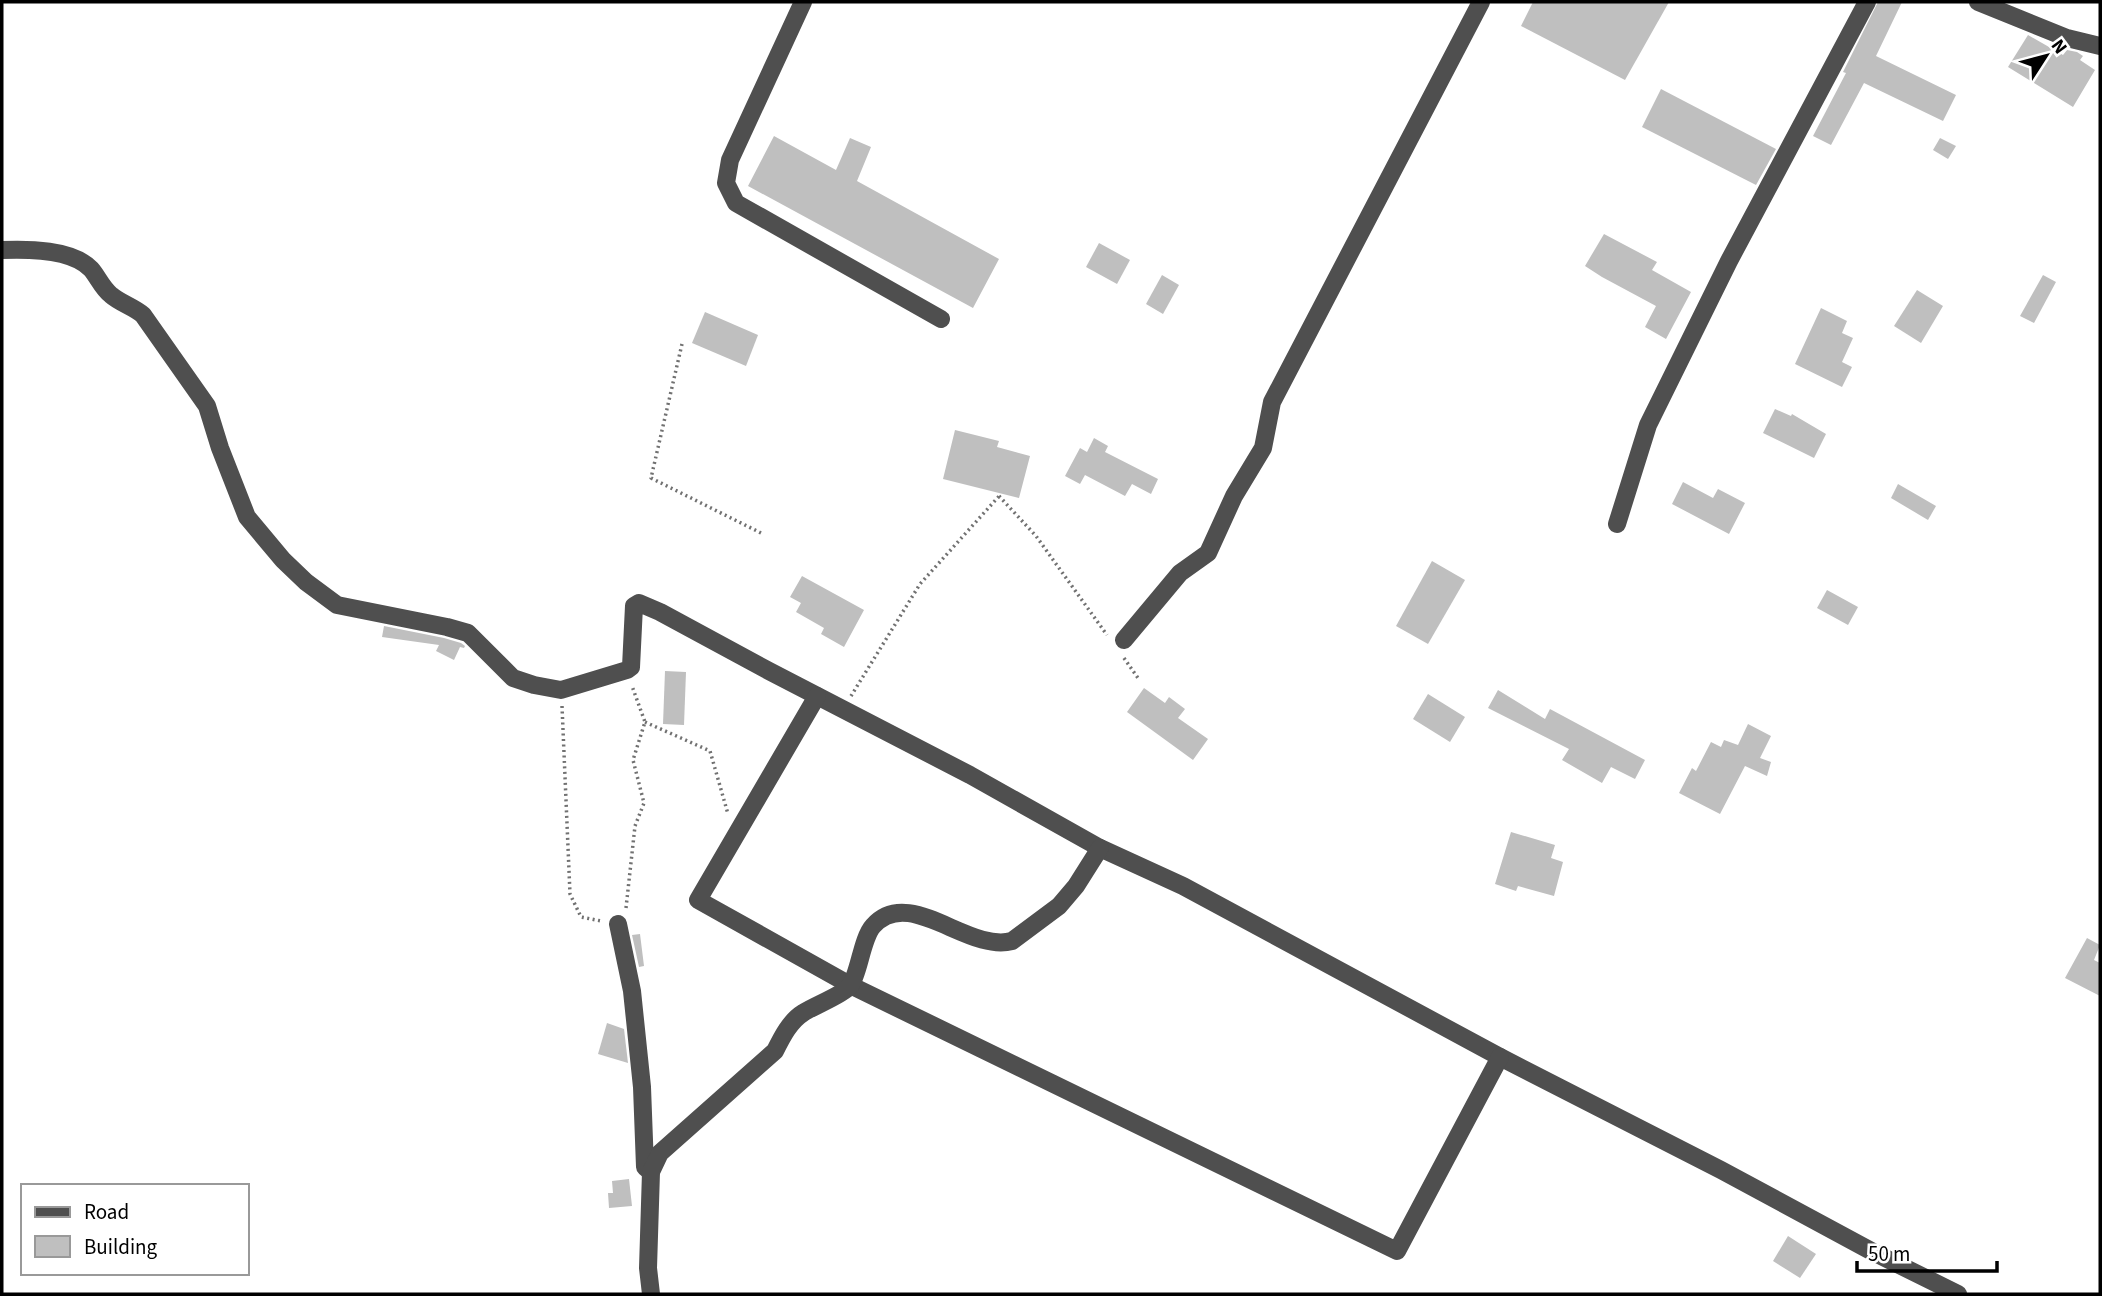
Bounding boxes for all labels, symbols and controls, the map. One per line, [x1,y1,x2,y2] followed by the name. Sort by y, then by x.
[2011,21,2081,91] north arrow
[2044,34,2073,60] text: N
[21,1184,248,1275] legend
[84,1197,129,1227] text: Road
[1857,1230,1997,1274] scale bar
[84,1232,158,1262] text: Building
[1868,1239,1910,1269] text: 50 m

